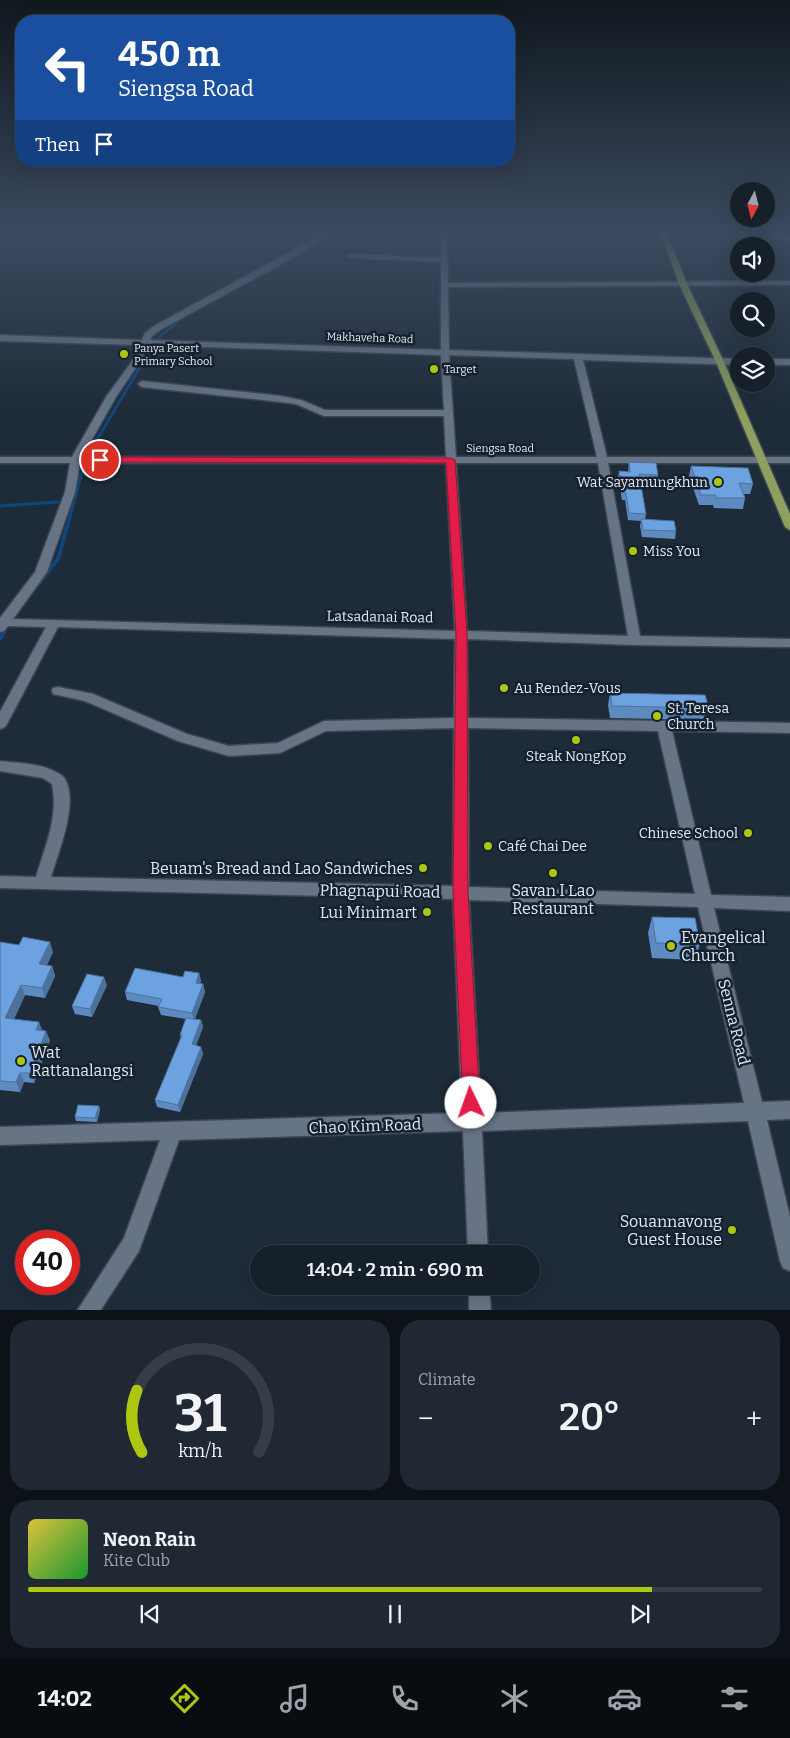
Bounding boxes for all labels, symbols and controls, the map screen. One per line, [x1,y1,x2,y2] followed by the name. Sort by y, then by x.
[118,33,220,75] text: 450 m
[35,35,100,100] icon: left
[118,75,254,102] text: Siengsa Road
[90,130,118,158] icon: arrive
[35,133,80,156] text: Then
[730,182,775,228] north arrow
[730,182,775,392] map controls
[730,237,775,282] button: sound
[730,292,775,337] button: search
[326,330,414,346] street label: Makhaveha Road
[134,342,213,368] place label: Panya Pasert Primary School
[730,347,775,392] button: layers
[118,348,130,360] marker: Panya Pasert Primary School
[428,363,440,375] marker: Target
[444,363,476,376] place label: Target
[79,439,121,481] pin
[466,442,534,455] street label: Siengsa Road
[86,446,114,474] icon: arrive
[577,474,708,491] place label: Wat Sayamungkhun
[712,476,724,488] marker: Wat Sayamungkhun
[643,543,701,560] place label: Miss You
[627,545,639,557] marker: Miss You
[327,608,433,626] street label: Latsadanai Road
[514,680,621,697] place label: Au Rendez-Vous
[498,682,510,694] marker: Au Rendez-Vous
[667,700,729,733] place label: St. Teresa Church
[651,710,663,722] marker: St. Teresa Church
[570,734,582,746] marker: Steak NongKop
[526,748,626,765] place label: Steak NongKop
[639,825,738,842] place label: Chinese School
[742,827,754,839] marker: Chinese School
[498,838,587,855] place label: Café Chai Dee
[482,840,494,852] marker: Café Chai Dee
[150,859,413,878] place label: Beuam's Bread and Lao Sandwiches
[417,862,429,874] marker: Beuam's Bread and Lao Sandwiches
[547,867,559,879] marker: Savan I Lao Restaurant
[319,880,441,902] street label: Phagnapui Road
[511,881,595,918] place label: Savan I Lao Restaurant
[320,903,417,922] place label: Lui Minimart
[421,906,433,918] marker: Lui Minimart
[681,928,766,965] place label: Evangelical Church
[665,940,677,952] marker: Evangelical Church
[714,977,754,1067] street label: Senna Road
[31,1043,134,1080] place label: Wat Rattanalangsi
[15,1055,27,1067] marker: Wat Rattanalangsi
[444,1076,496,1128] position arrow
[308,1115,422,1137] street label: Chao Kim Road
[620,1212,722,1249] place label: Souannavong Guest House
[726,1224,738,1236] marker: Souannavong Guest House
[15,1230,80,1295] speed limit sign: 40
[307,1258,483,1281] text: 14:04 · 2 min · 690 m
[418,1370,476,1389] text: Climate
[174,1382,227,1445] text: 31
[559,1394,621,1440] text: 20°
[418,1402,433,1435] text: −
[746,1402,762,1435] text: +
[178,1440,222,1462] text: km/h
[103,1528,196,1551] text: Neon Rain
[103,1551,170,1570] text: Kite Club
[136,1600,164,1628] icon: previous
[381,1600,409,1628] icon: pause
[626,1600,654,1628] icon: next
[167,1681,202,1716] icon: directions
[277,1681,312,1716] icon: music
[387,1681,422,1716] icon: phone
[497,1681,532,1716] icon: climate
[607,1681,642,1716] icon: car
[717,1681,752,1716] icon: filters
[38,1685,92,1712] text: 14:02

